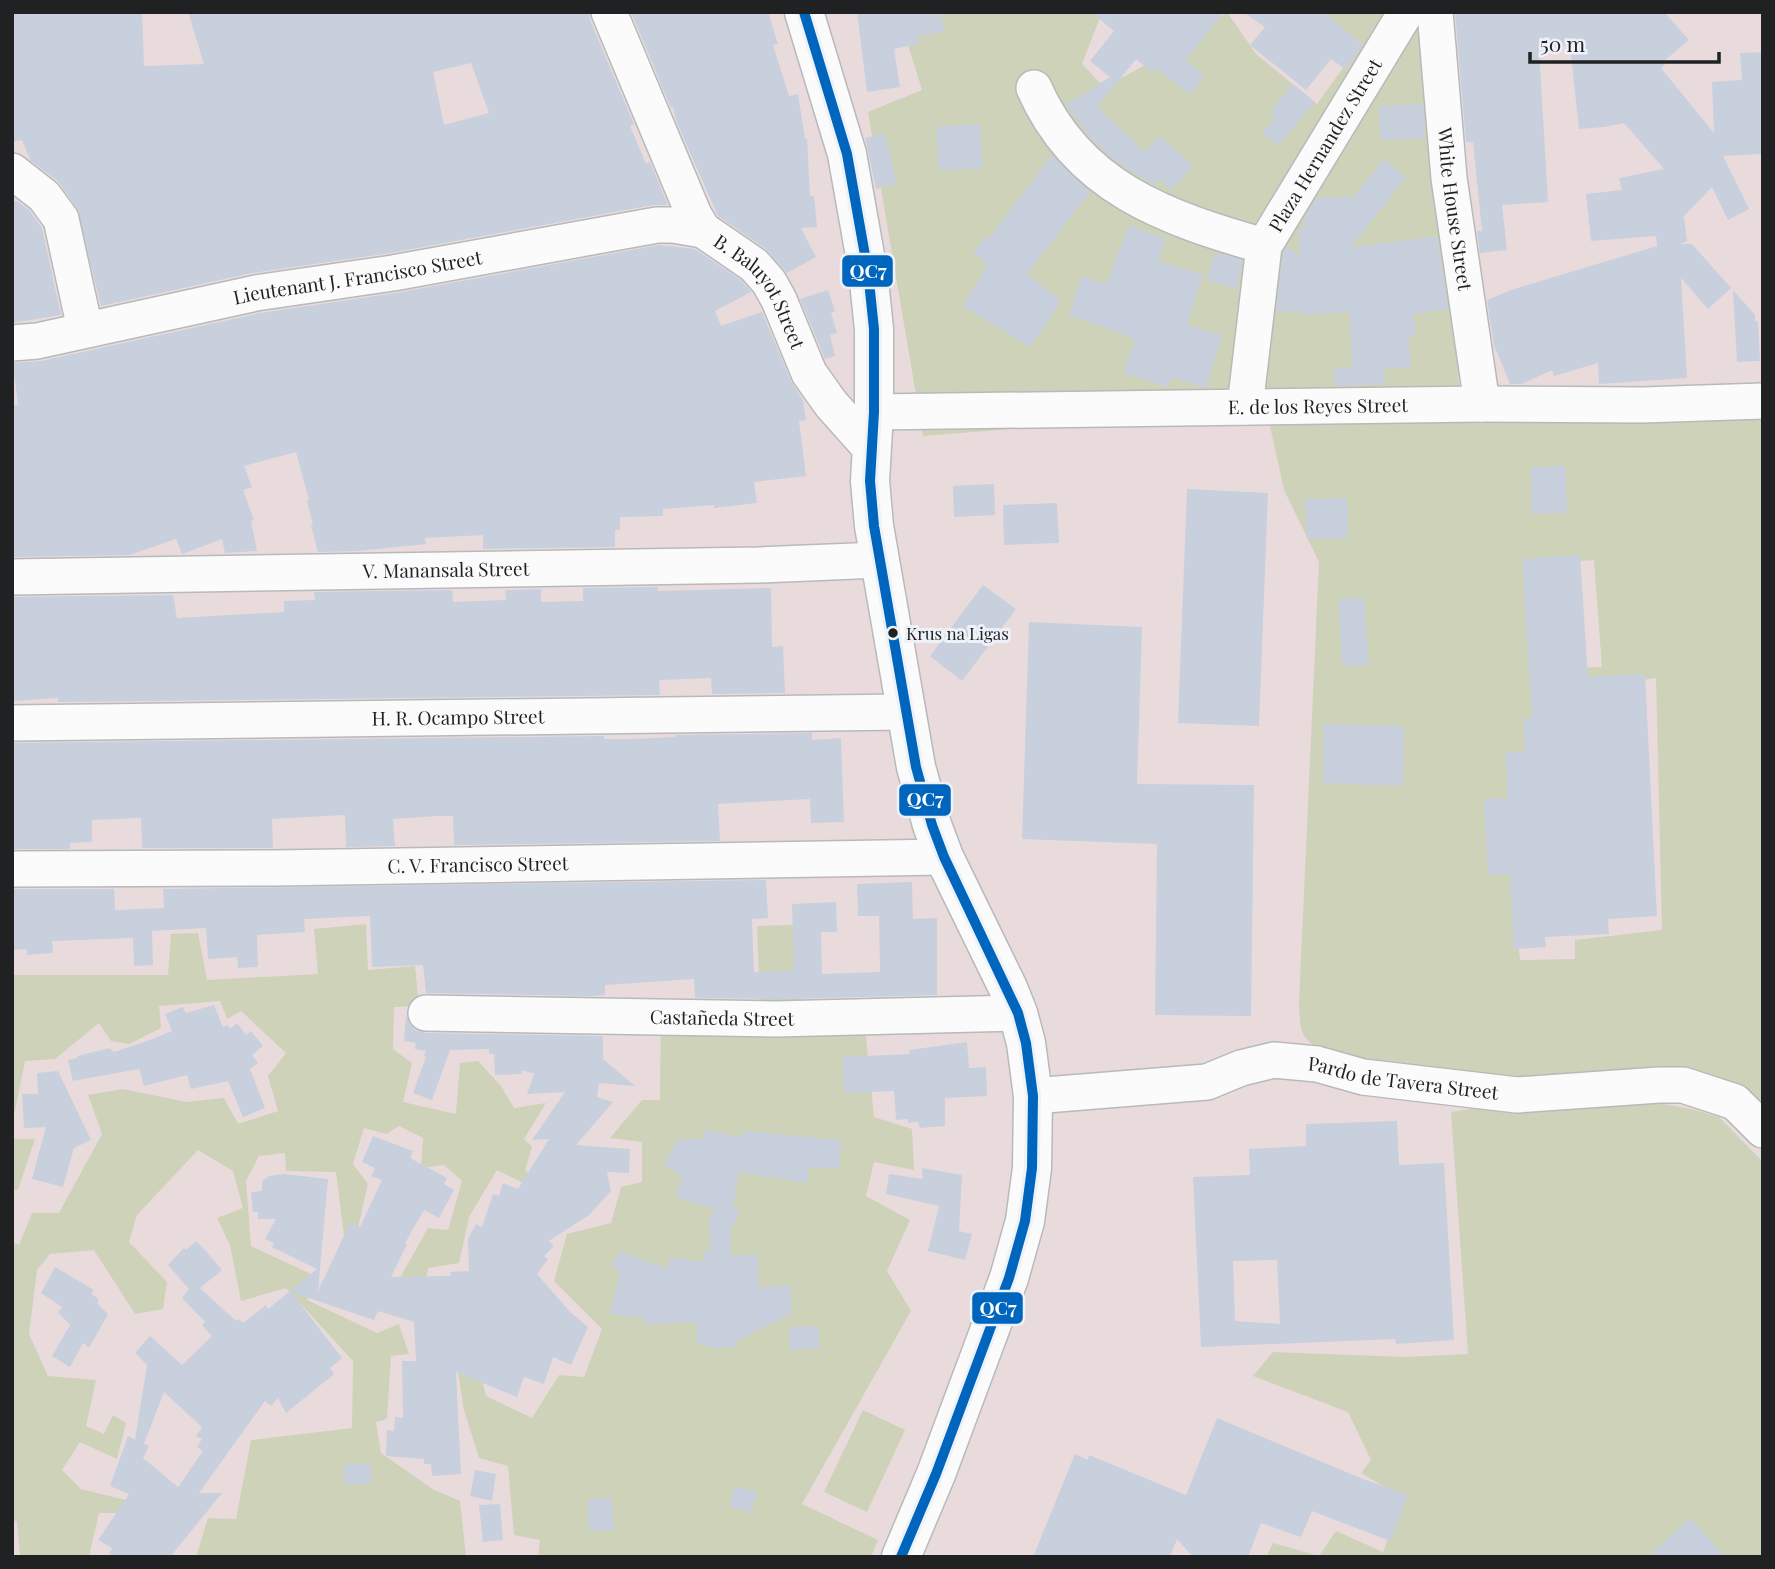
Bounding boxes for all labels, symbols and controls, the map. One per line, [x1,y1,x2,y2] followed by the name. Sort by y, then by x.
[1530,21,1719,65] scale bar
[1540,29,1586,57] text: 50 m
[1262,53,1387,236] street label: Plaza Hernandez Street
[1433,125,1479,292] street label: White House Street
[709,227,812,353] street label: B. Baluyot Street
[231,243,484,310] street label: Lieutenant J. Francisco Street
[841,254,894,288] line badge: QC7
[849,257,887,283] text: QC7
[1228,391,1408,419] street label: E. de los Reyes Street
[361,555,530,583] street label: V. Manansala Street
[906,622,1009,644] place label: Krus na Ligas
[886,626,900,640] marker: Krus na Ligas
[371,702,545,731] street label: H. R. Ocampo Street
[898,783,952,817] line badge: QC7
[906,785,944,811] text: QC7
[387,849,569,878] street label: C. V. Francisco Street
[650,1003,795,1031] street label: Castañeda Street
[1307,1049,1500,1105] street label: Pardo de Tavera Street
[971,1291,1024,1325] line badge: QC7
[979,1294,1017,1320] text: QC7

